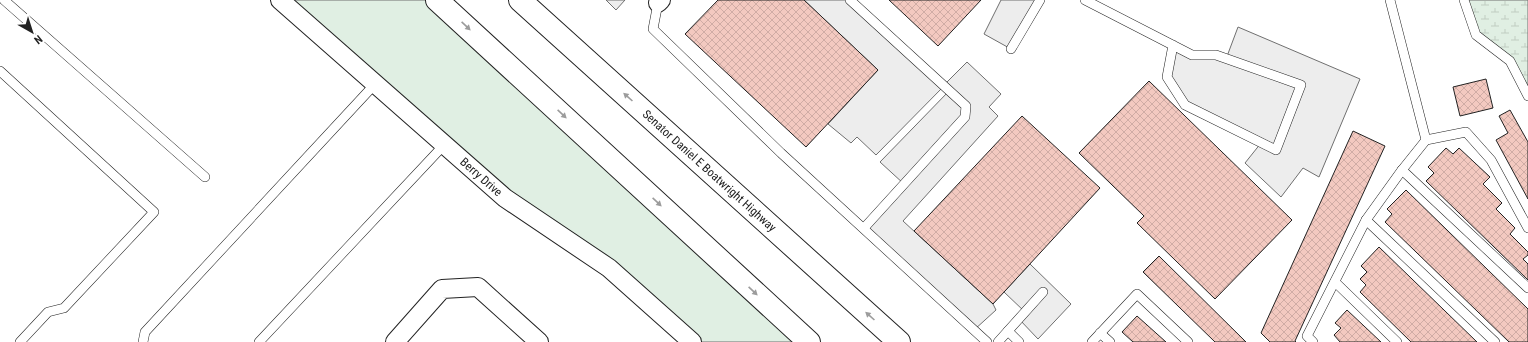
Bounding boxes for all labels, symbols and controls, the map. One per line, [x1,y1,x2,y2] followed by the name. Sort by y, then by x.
[12,12,52,52] north arrow
[461,22,471,31] one-way arrow
[31,32,45,47] text: N
[623,93,634,102] one-way arrow
[640,107,779,235] street label: Senator Daniel E Boatwright Highway
[556,110,567,119] one-way arrow
[457,155,505,200] street label: Berry Drive
[652,198,662,207] one-way arrow
[748,286,758,295] one-way arrow
[865,311,875,321] one-way arrow

